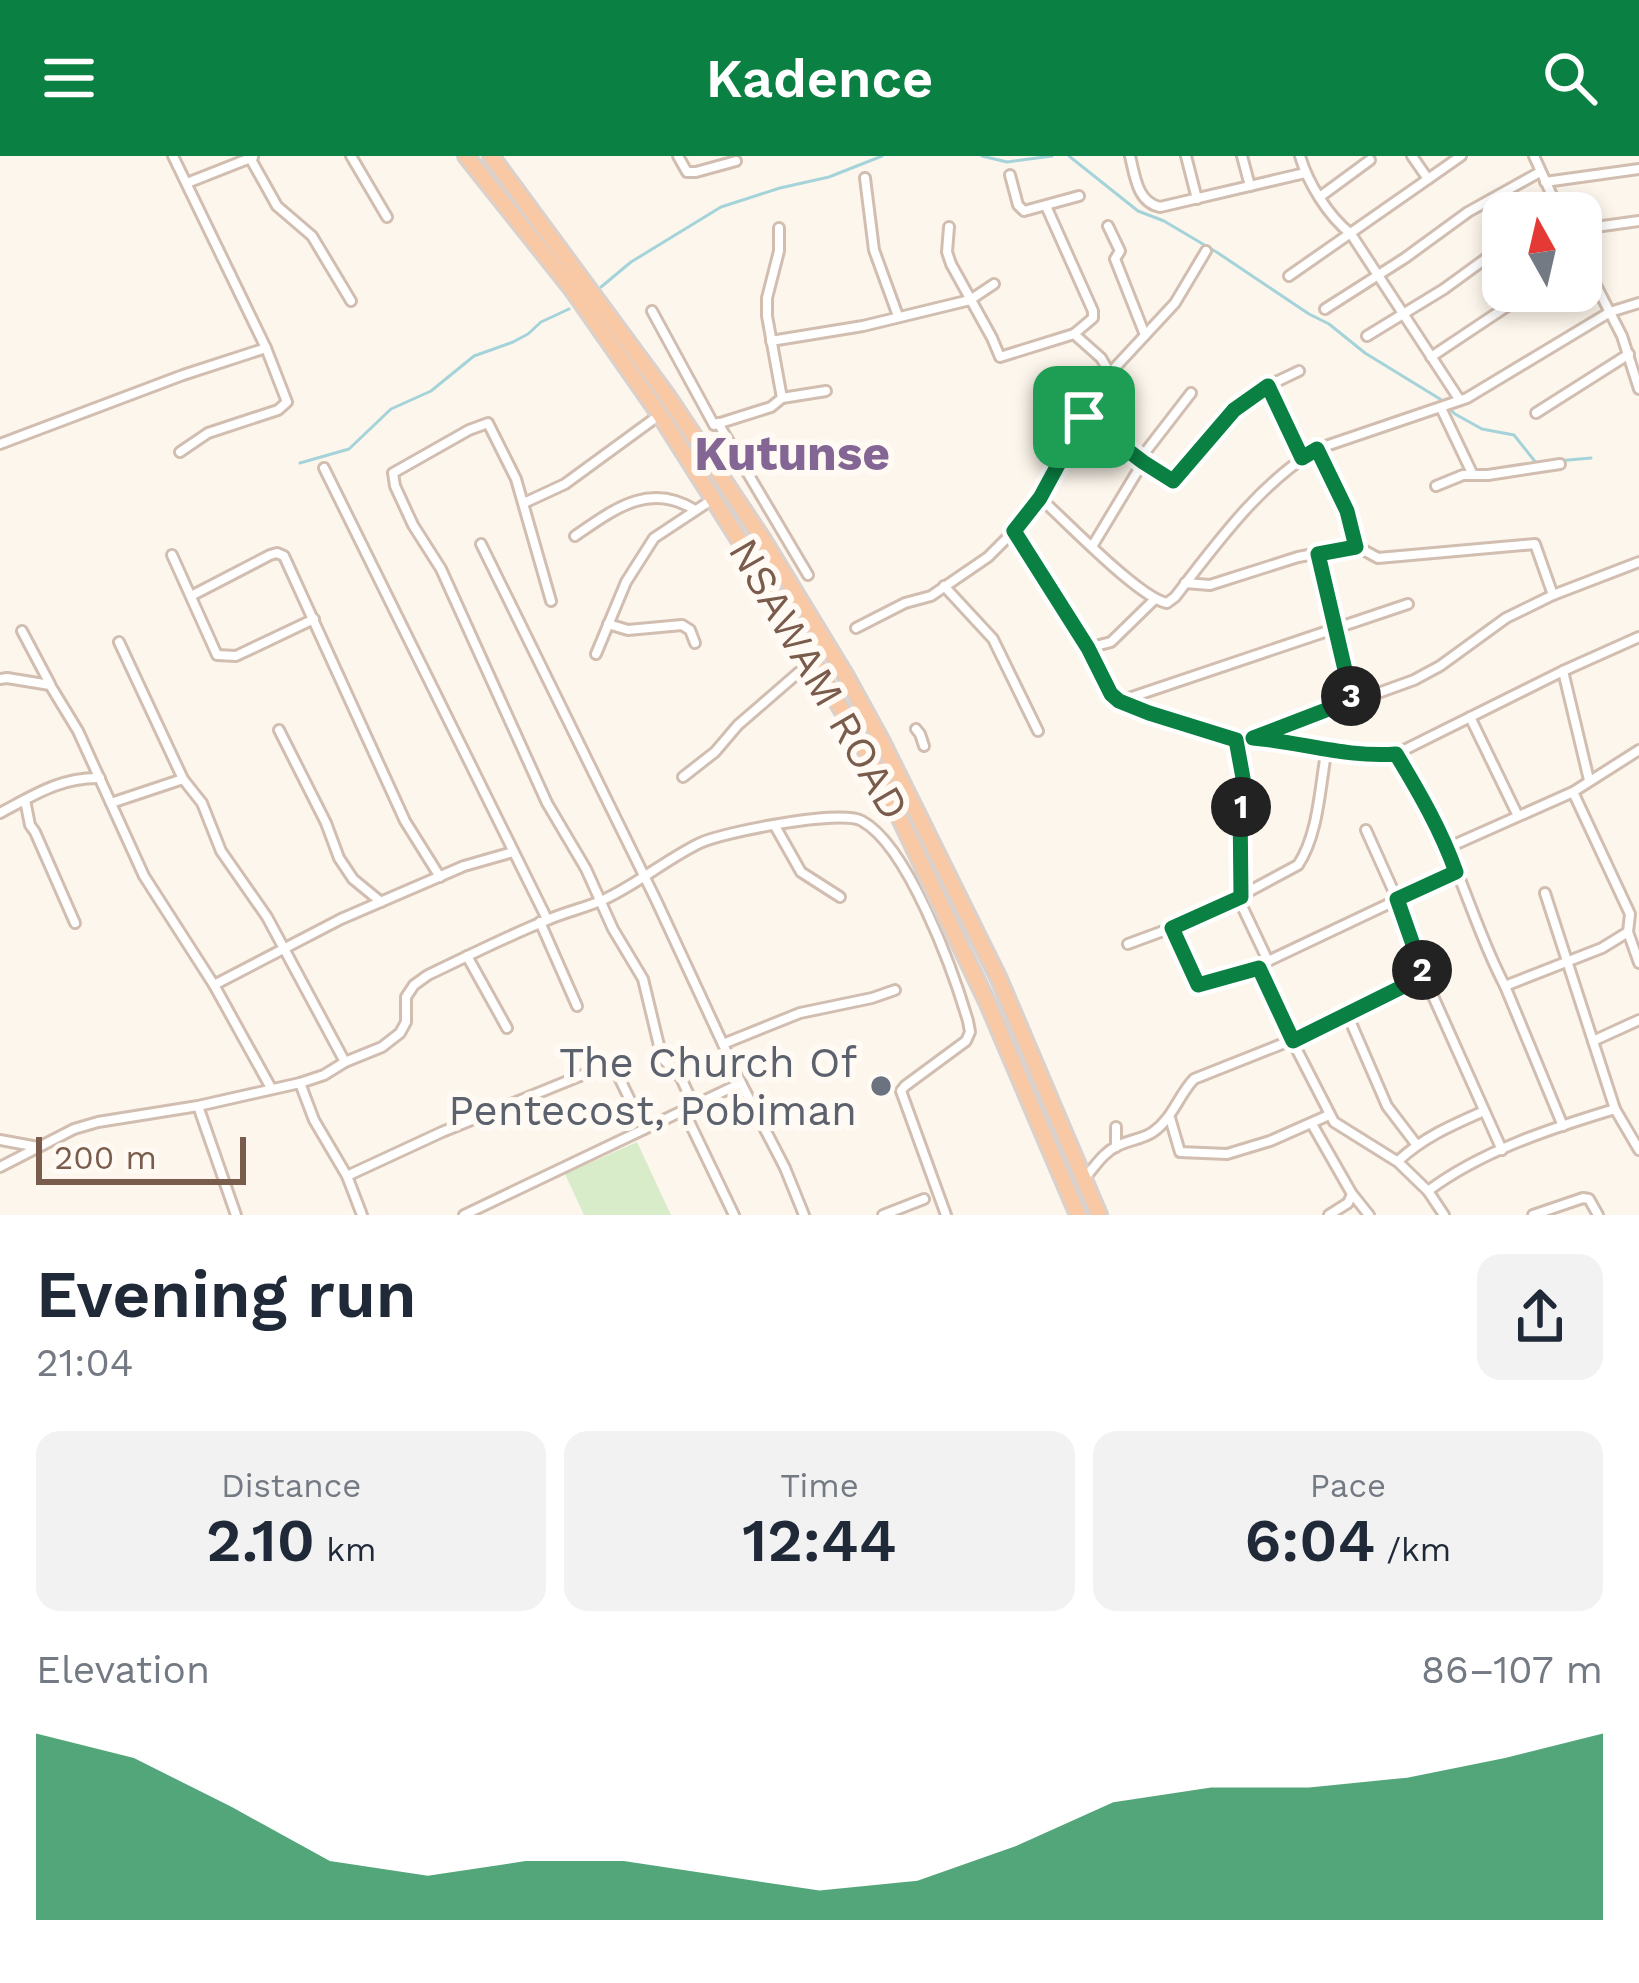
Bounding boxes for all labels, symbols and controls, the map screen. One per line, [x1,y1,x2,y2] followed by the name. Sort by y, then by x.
[36,45,102,111] icon: menu
[1537,45,1603,111] icon: search
[706,47,933,110] text: Kadence
[1482,192,1602,312] north arrow
[1482,192,1602,312] map controls
[1033,366,1135,468] pin
[1051,384,1117,450] icon: arrive
[694,425,890,482] district label: Kutunse
[719,530,919,828] street label: NSAWAM ROAD
[1321,666,1381,726] pin: 3
[1341,676,1361,715] text: 3
[1211,777,1271,837] pin: 1
[1234,787,1248,826] text: 1
[1392,940,1452,1000] pin: 2
[1412,950,1432,989] text: 2
[448,1038,857,1135] place label: The Church Of Pentecost, Pobiman
[868,1073,894,1099] marker: The Church Of Pentecost, Pobiman
[36,1131,246,1184] scale bar
[54,1138,157,1177] text: 200 m
[1477,1254,1603,1380] button: share
[36,1256,417,1333] text: Evening run
[36,1340,134,1385] text: 21:04
[221,1466,361,1505] text: Distance
[780,1466,859,1505] text: Time
[1310,1466,1386,1505] text: Pace
[206,1505,315,1576] text: 2.10
[742,1505,897,1576] text: 12:44
[1244,1505,1375,1576] text: 6:04
[315,1530,376,1569] text: km
[1375,1530,1451,1569] text: /km
[36,1647,210,1692] text: Elevation
[1421,1647,1603,1692] text: 86–107 m

